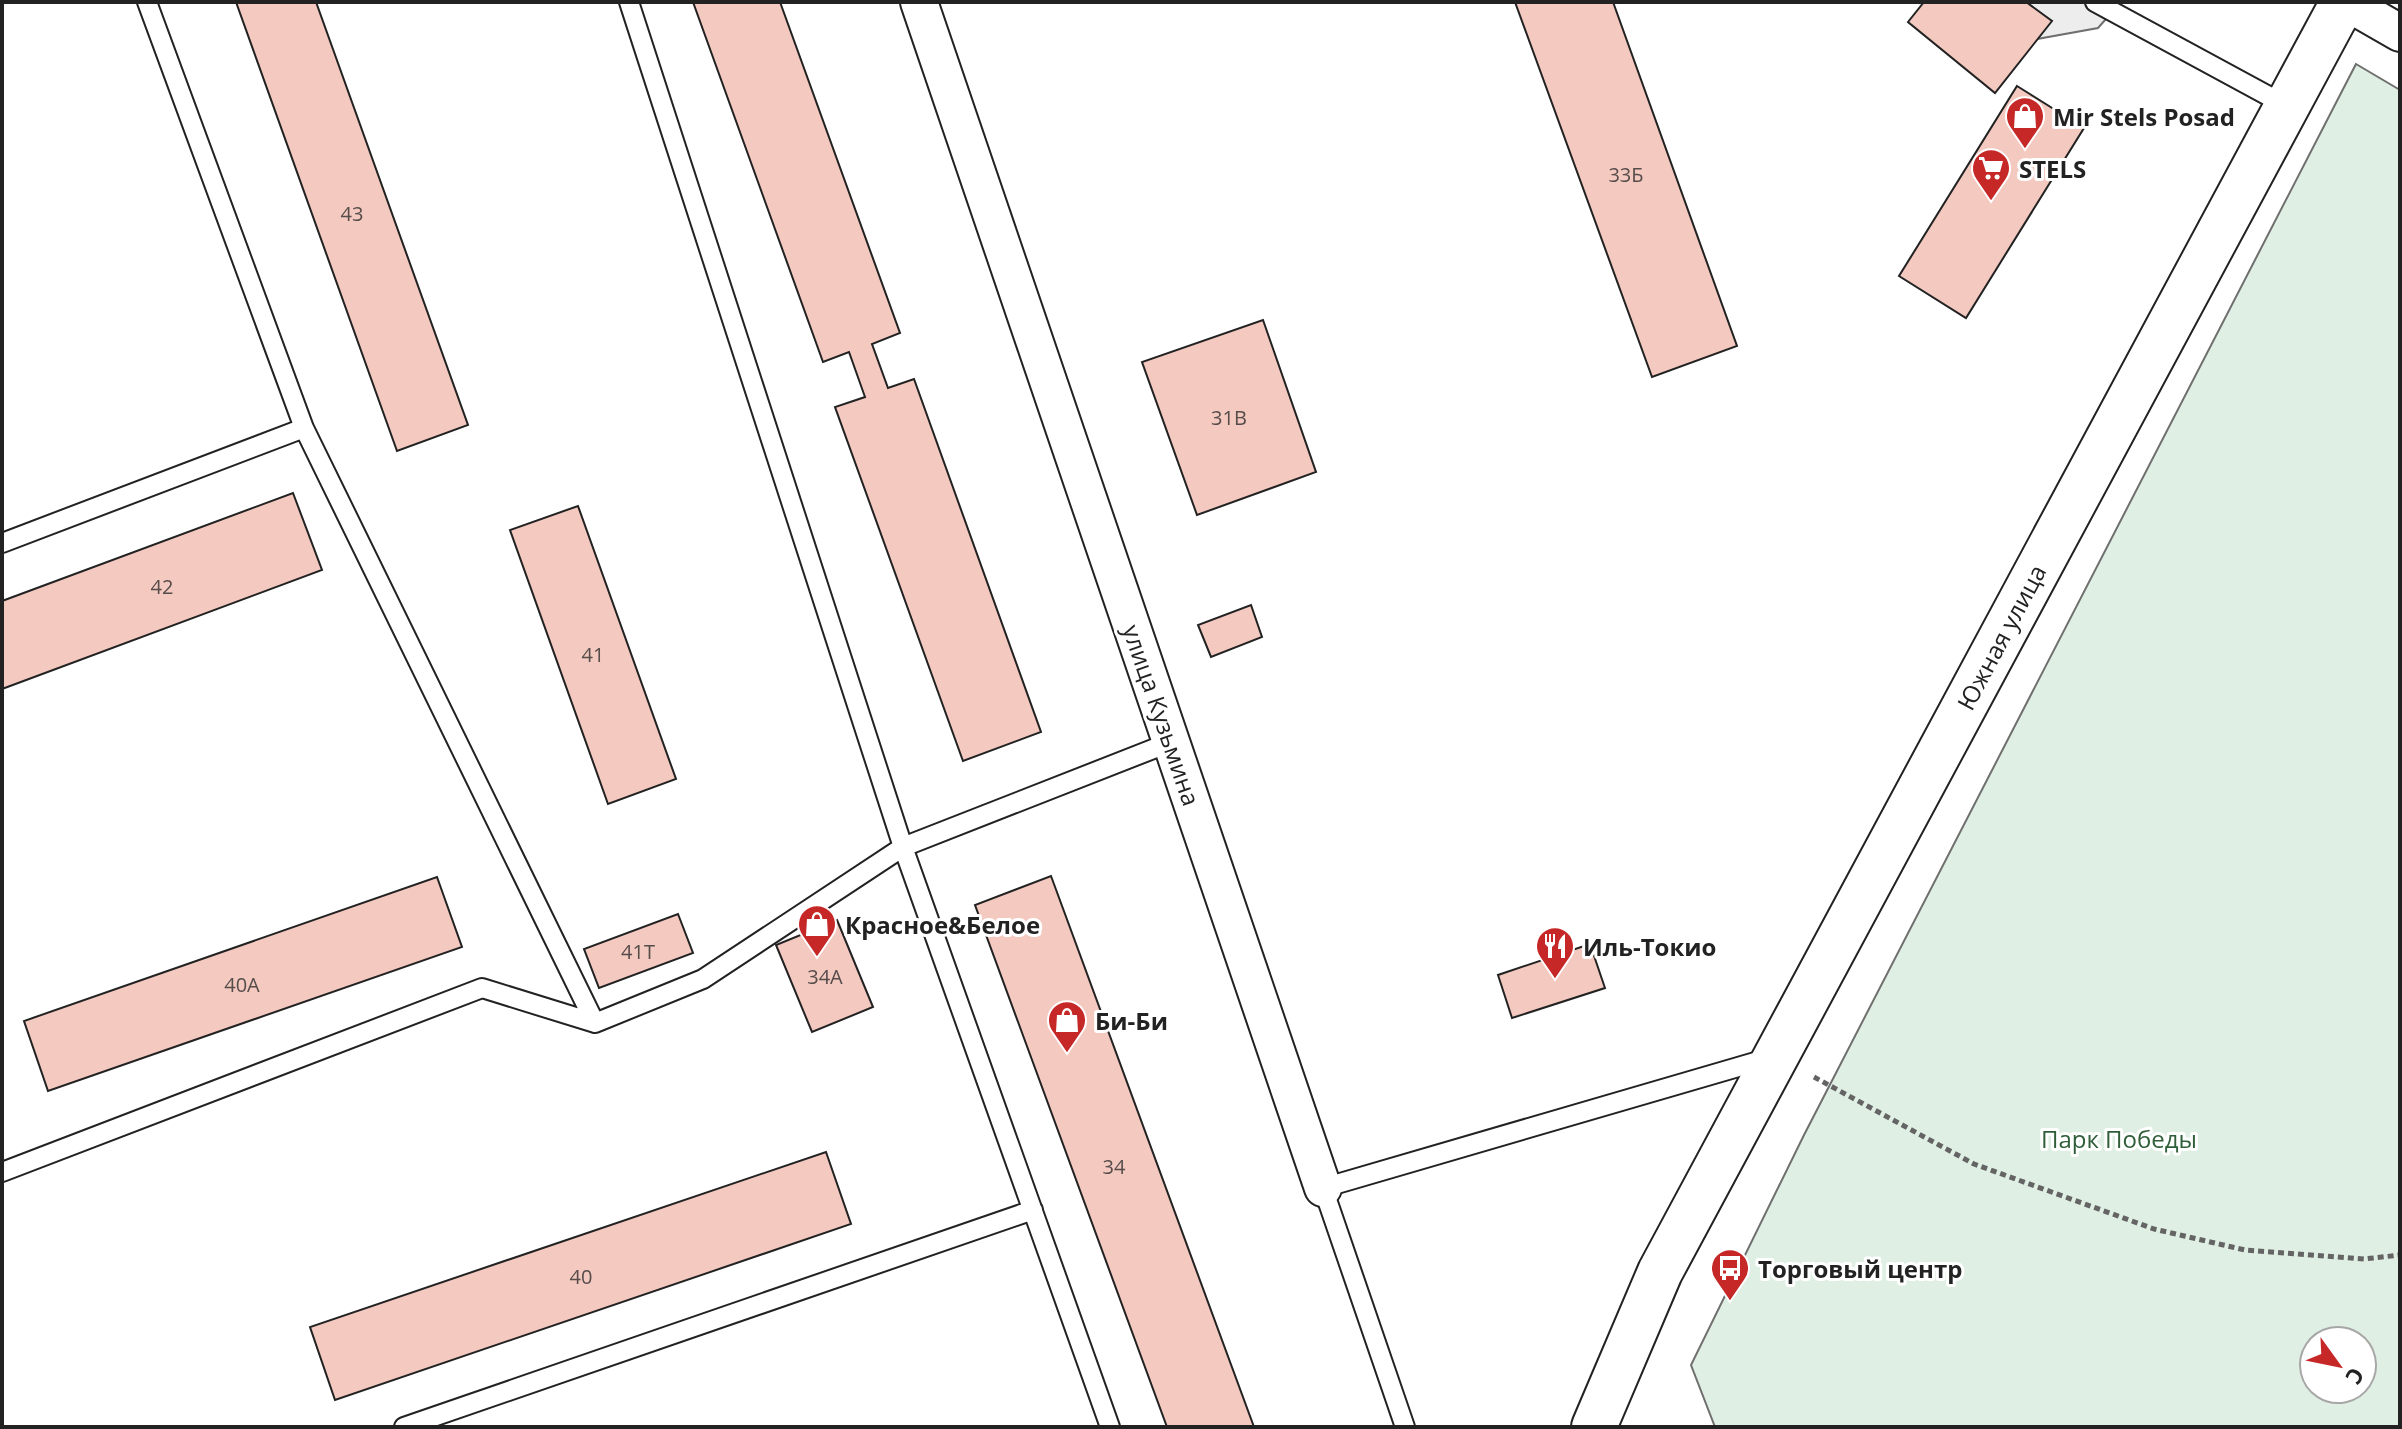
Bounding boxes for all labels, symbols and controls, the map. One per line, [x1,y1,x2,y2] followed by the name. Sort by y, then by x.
[2004,95,2046,150] shop icon: Mir Stels Posad
[2053,100,2235,133] place label: Mir Stels Posad
[1970,147,2012,202] supermarket icon: STELS
[2019,152,2086,185] place label: STELS
[1608,161,1644,188] house number: 33Б
[341,200,363,227] house number: 43
[1211,404,1247,431] house number: 31В
[1949,559,2053,715] street label: Южная улица
[151,573,173,600] house number: 42
[1116,620,1208,810] street label: улица Кузьмина
[582,641,604,668] house number: 41
[796,903,838,958] shop icon: Красное&Белое
[845,908,1040,941] place label: Красное&Белое
[1534,925,1576,980] restaurant icon: Иль-Токио
[1583,930,1716,963] place label: Иль-Токио
[621,938,655,965] house number: 41Т
[807,963,843,990] house number: 34А
[224,971,260,998] house number: 40А
[1046,999,1088,1054] shop icon: Би-Би
[1095,1004,1168,1037] place label: Би-Би
[2041,1122,2197,1155] park label: Парк Победы
[1103,1153,1126,1180] house number: 34
[1709,1247,1751,1302] bus stop icon: Торговый центр
[1758,1252,1962,1285] place label: Торговый центр
[570,1263,592,1290] house number: 40
[2298,1325,2378,1405] north arrow
[2339,1362,2372,1390] text: С

